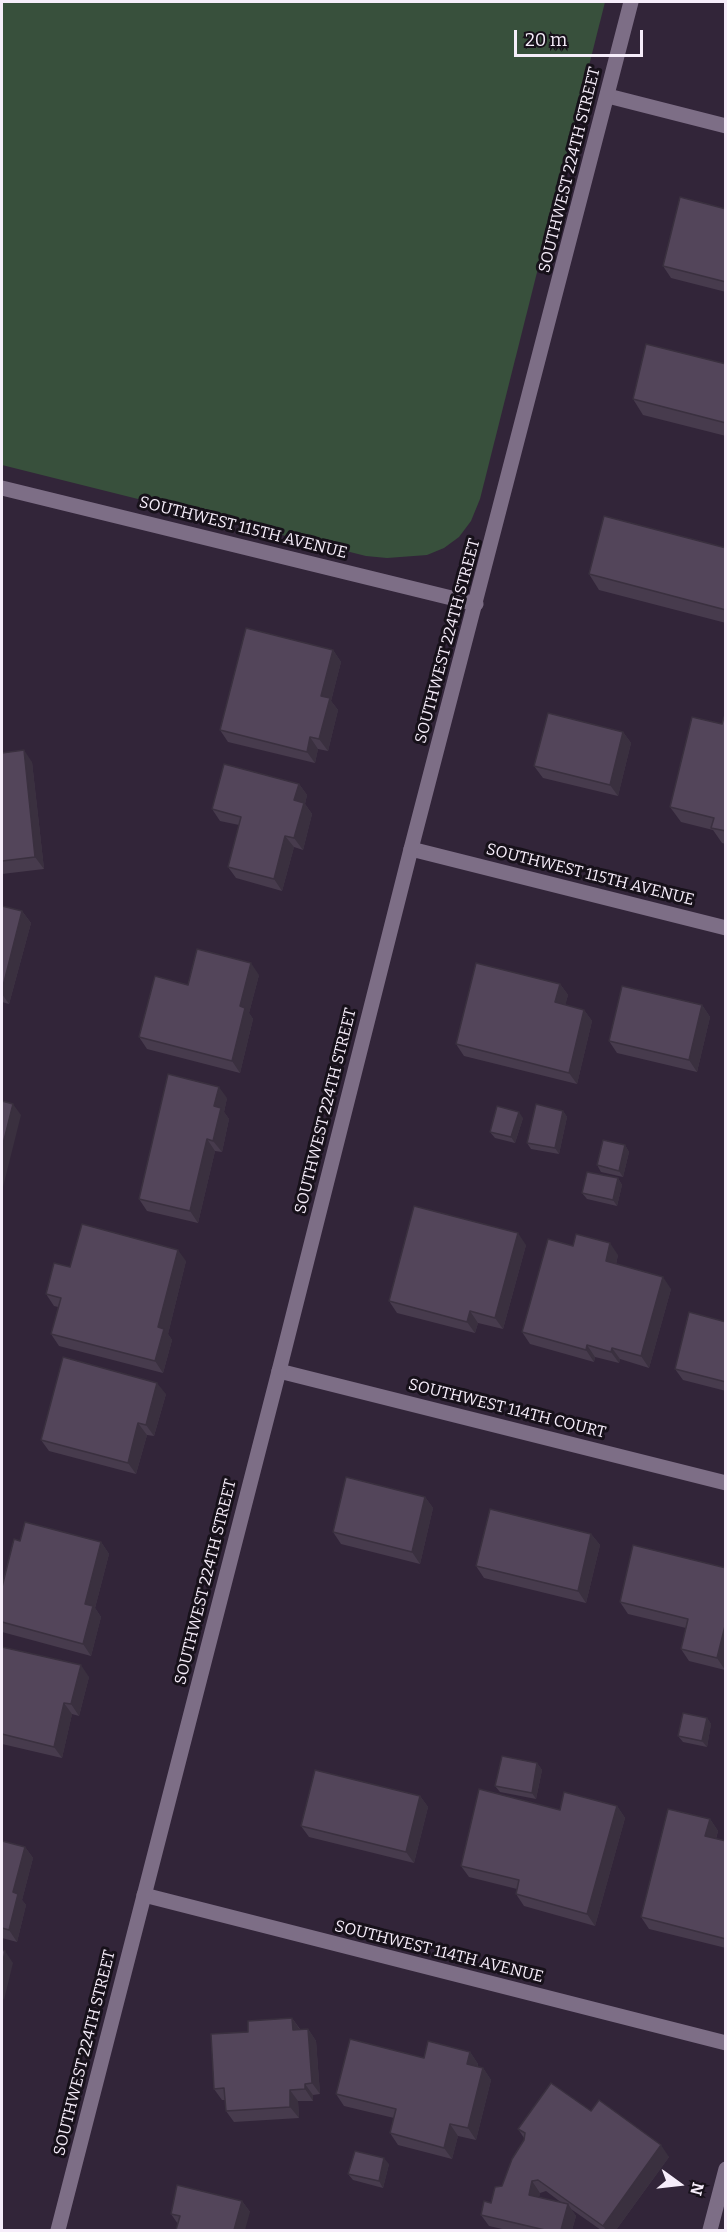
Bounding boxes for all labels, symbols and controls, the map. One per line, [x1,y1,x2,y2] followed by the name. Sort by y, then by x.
[517,18,646,56] scale bar
[525,29,567,51] text: 20 m
[535,65,605,275] street label: SOUTHWEST 224TH STREET
[137,493,349,563] street label: SOUTHWEST 115TH AVENUE
[411,537,485,745] street label: SOUTHWEST 224TH STREET
[484,840,696,910] street label: SOUTHWEST 115TH AVENUE
[291,1006,361,1216] street label: SOUTHWEST 224TH STREET
[406,1375,608,1443] street label: SOUTHWEST 114TH COURT
[171,1477,241,1687] street label: SOUTHWEST 224TH STREET
[333,1917,545,1987] street label: SOUTHWEST 114TH AVENUE
[50,1948,120,2158] street label: SOUTHWEST 224TH STREET
[649,2154,709,2214] north arrow
[686,2180,708,2197] text: N

